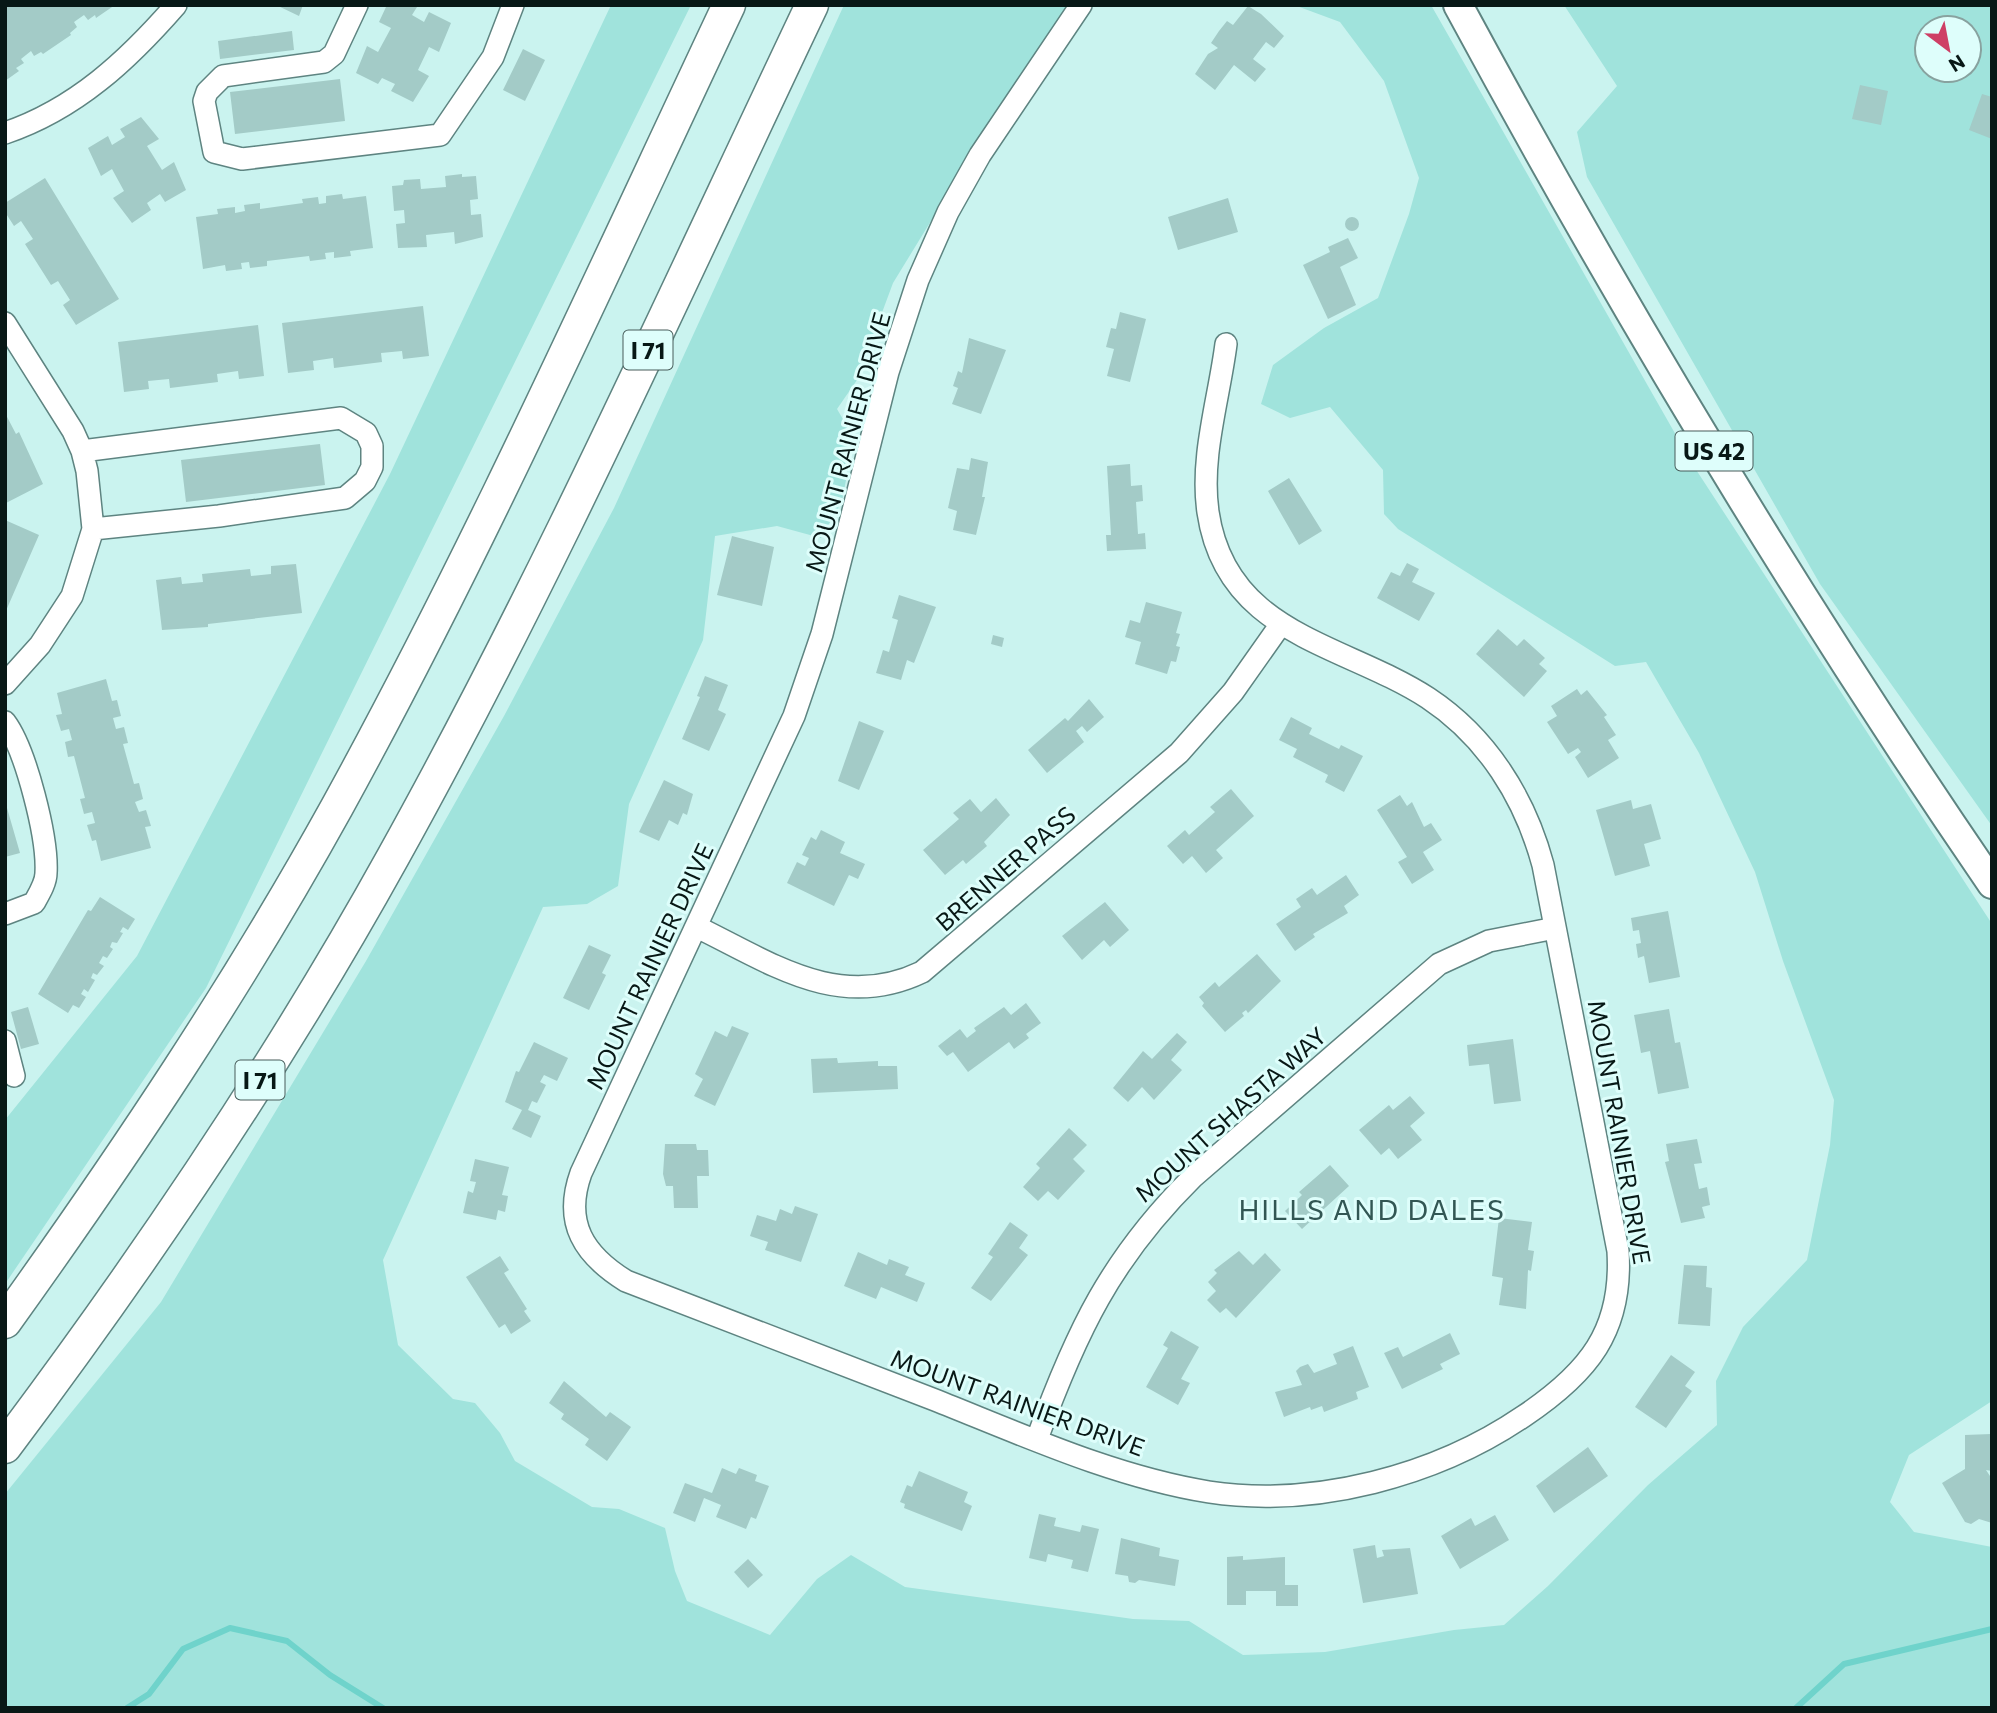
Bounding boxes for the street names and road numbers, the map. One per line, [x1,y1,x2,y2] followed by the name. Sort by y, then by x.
[798,309,896,575] street label: MOUNT RAINIER DRIVE
[624,330,672,370] road number: I 71
[1676,432,1752,471] road number: US 42
[929,800,1081,936] street label: BRENNER PASS
[579,838,719,1094] street label: MOUNT RAINIER DRIVE
[1582,998,1658,1266] street label: MOUNT RAINIER DRIVE
[1128,1020,1332,1208] street label: MOUNT SHASTA WAY
[236,1060,284,1100] road number: I 71
[887,1343,1149,1461] street label: MOUNT RAINIER DRIVE

